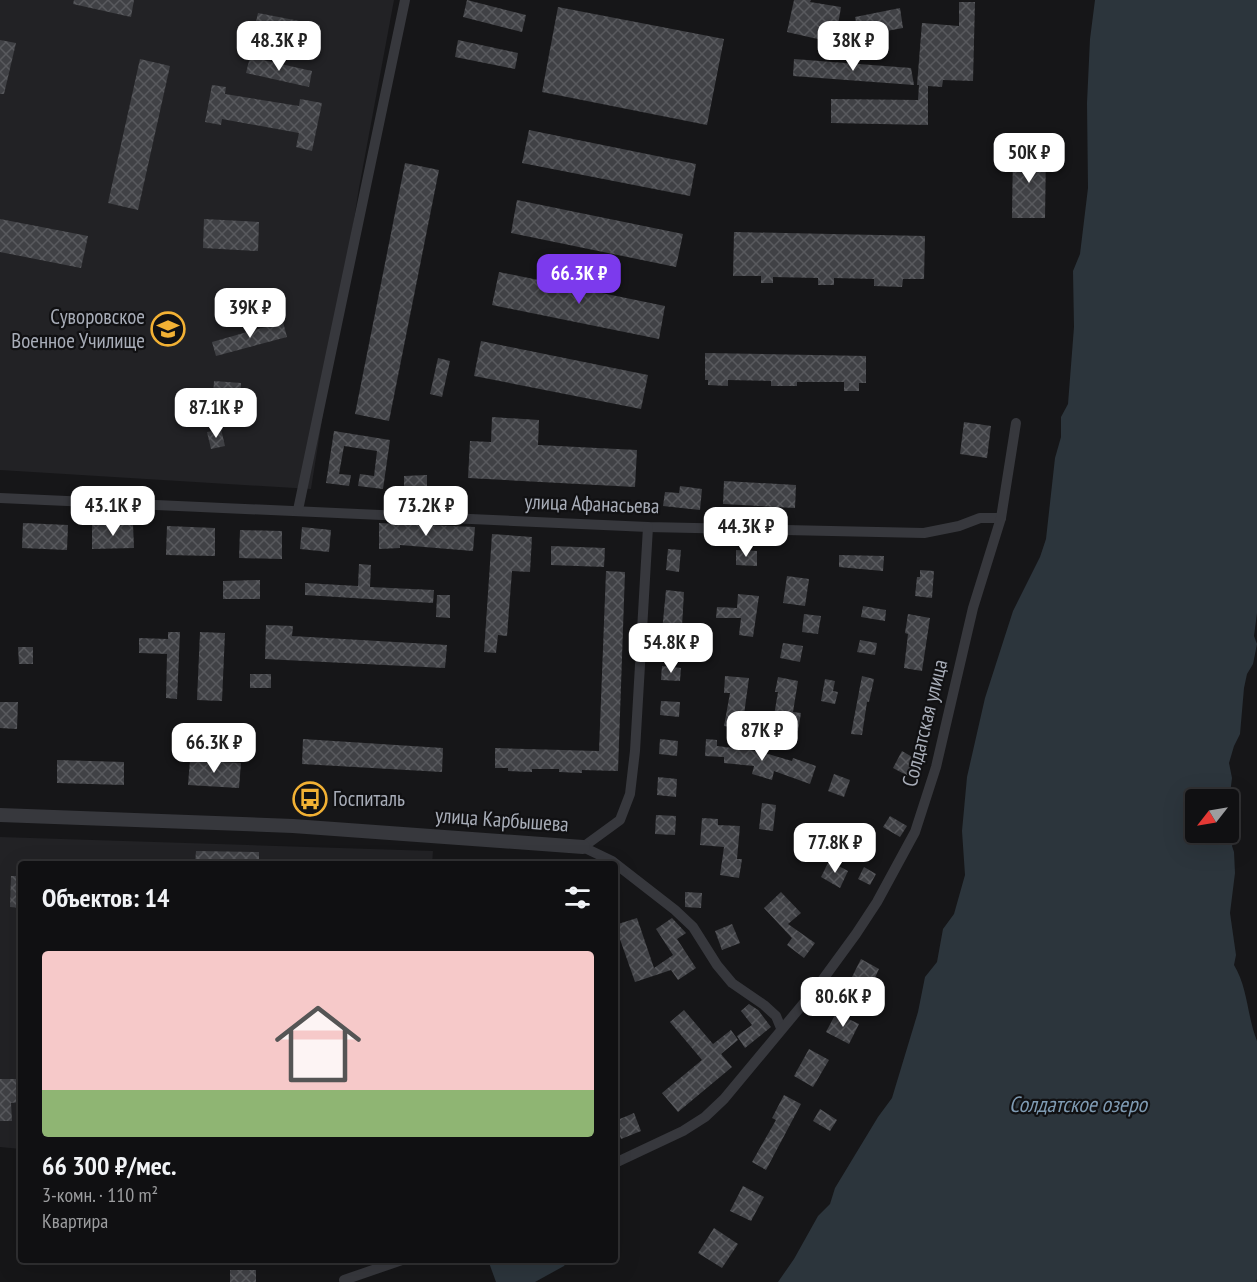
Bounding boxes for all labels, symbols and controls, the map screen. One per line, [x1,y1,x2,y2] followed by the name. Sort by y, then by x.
[224,21,334,72] pin: 48.3K ₽
[811,21,895,72] pin: 38K ₽
[251,27,307,53] text: 48.3K ₽
[832,27,874,53] text: 38K ₽
[987,133,1071,184] pin: 50K ₽
[1008,139,1050,165] text: 50K ₽
[524,254,634,305] pin: 66.3K ₽
[551,260,607,286] text: 66.3K ₽
[208,288,292,339] pin: 39K ₽
[229,294,271,320] text: 39K ₽
[11,303,145,354] place label: Суворовское Военное Училище
[150,311,186,347] school or university icon: Суворовское Военное Училище
[161,388,271,439] pin: 87.1K ₽
[189,394,243,420] text: 87.1K ₽
[58,486,168,537] pin: 43.1K ₽
[371,486,481,537] pin: 73.2K ₽
[524,488,660,519] street label: улица Афанасьева
[85,492,141,518] text: 43.1K ₽
[398,492,454,518] text: 73.2K ₽
[691,507,801,558] pin: 44.3K ₽
[718,513,774,539] text: 44.3K ₽
[616,623,726,674] pin: 54.8K ₽
[643,629,699,655] text: 54.8K ₽
[896,656,953,789] street label: Солдатская улица
[720,711,804,762] pin: 87K ₽
[741,717,783,743] text: 87K ₽
[159,723,269,774] pin: 66.3K ₽
[186,729,242,755] text: 66.3K ₽
[292,781,328,817] bus stop icon: Госпиталь
[333,785,405,812] place label: Госпиталь
[1185,789,1239,843] north arrow
[1185,789,1239,843] map controls
[434,801,570,838] street label: улица Карбышева
[780,823,890,874] pin: 77.8K ₽
[808,829,862,855] text: 77.8K ₽
[42,881,169,914] text: Объектов: 14
[561,881,594,914] icon: filters
[788,977,898,1028] pin: 80.6K ₽
[815,983,871,1009] text: 80.6K ₽
[264,990,372,1098] icon: home
[1009,1090,1148,1118] water label: Солдатское озеро
[42,1149,176,1182] text: 66 300 ₽/мес.
[42,1182,158,1208] text: 3-комн. · 110 m²
[42,1208,108,1234] text: Квартира

